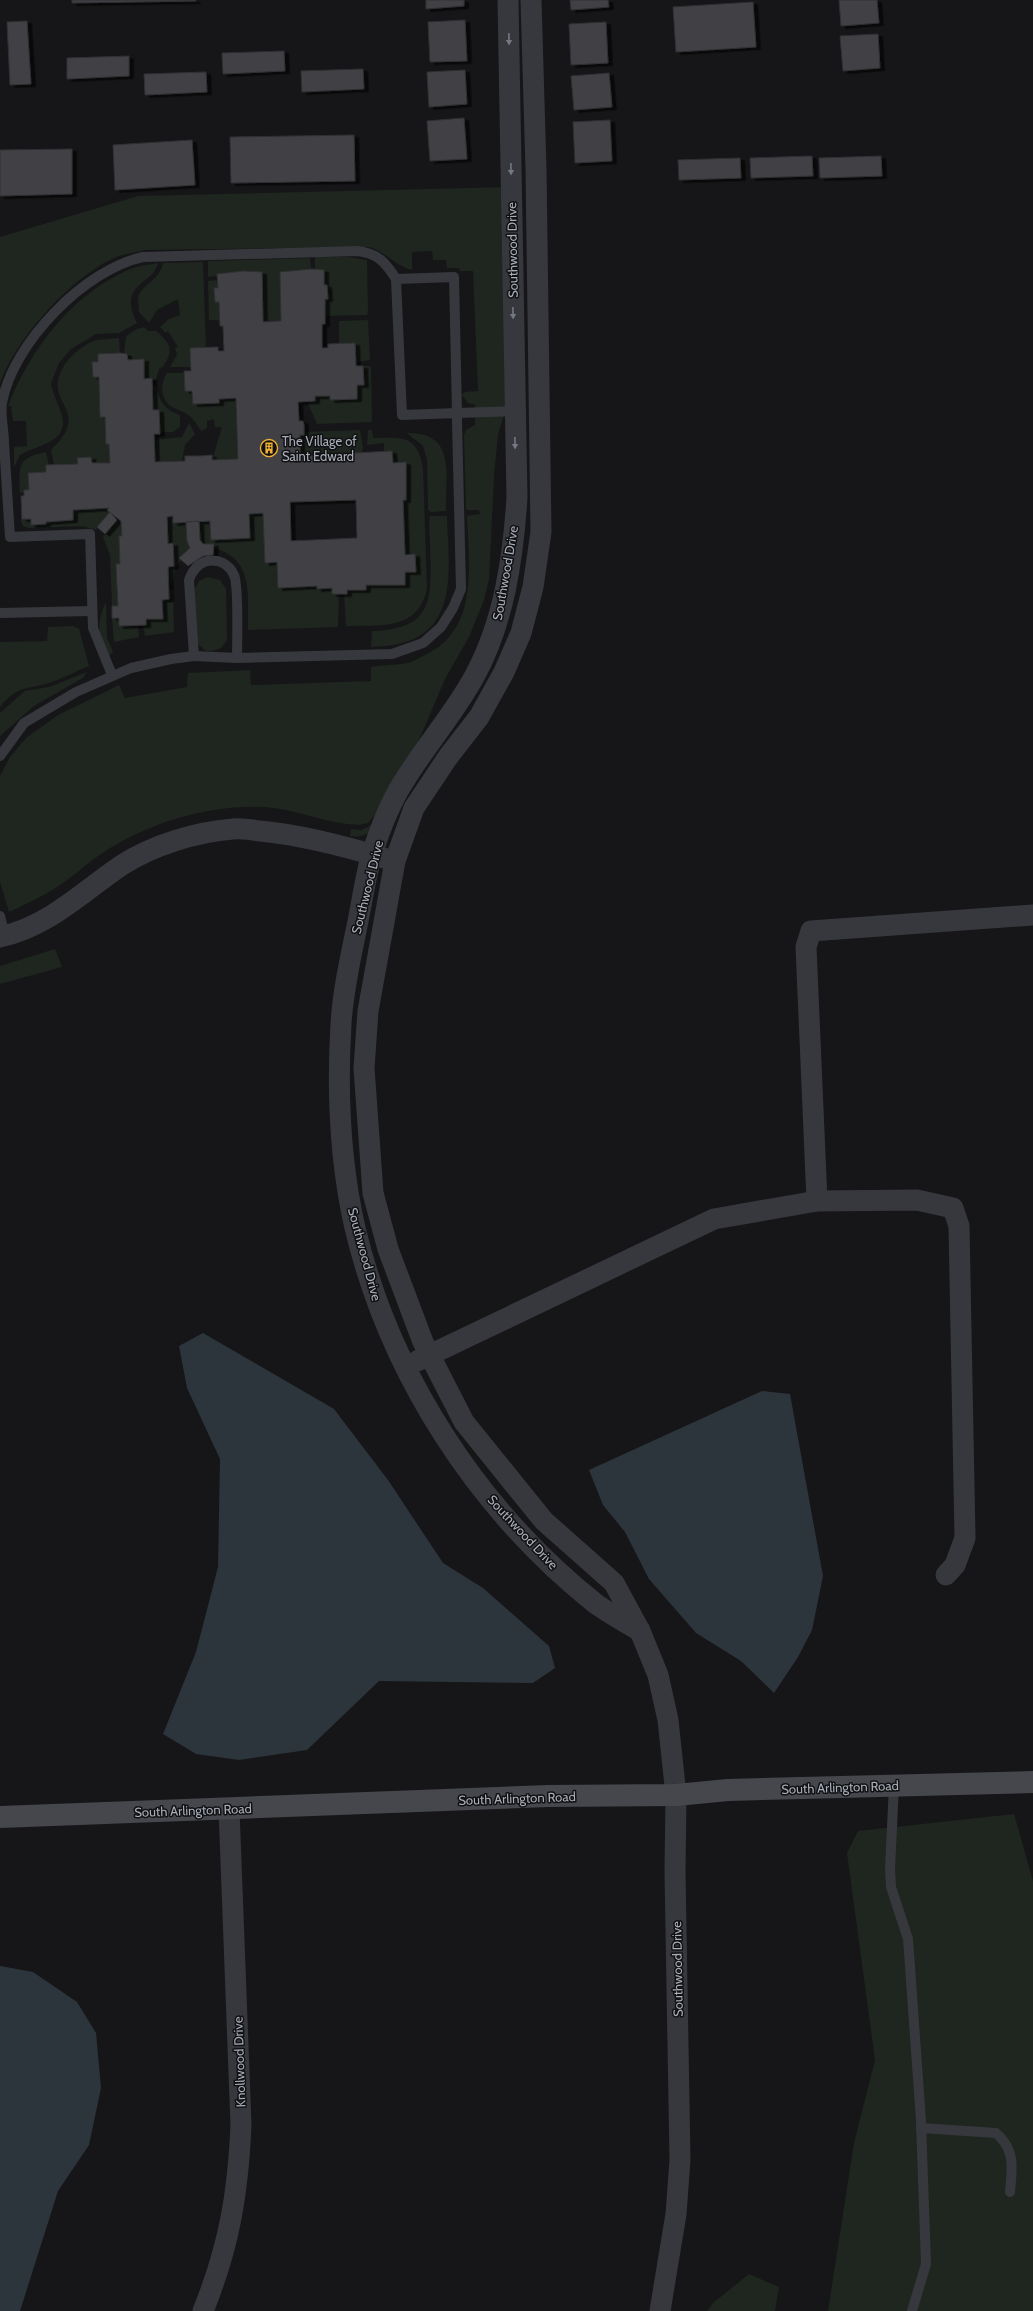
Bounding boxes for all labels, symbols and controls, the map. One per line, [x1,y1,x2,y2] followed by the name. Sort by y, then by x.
[506,33,512,46] one-way arrow
[508,163,514,176] one-way arrow
[503,202,521,298] street label: Southwood Drive
[510,307,516,320] one-way arrow
[282,433,357,464] place label: The Village of Saint Edward
[512,437,518,450] one-way arrow
[259,438,279,458] building icon: The Village of Saint Edward
[489,524,521,622] street label: Southwood Drive
[348,838,386,935] street label: Southwood Drive
[345,1206,385,1303] street label: Southwood Drive
[484,1491,562,1573] street label: Southwood Drive
[781,1777,899,1797] street label: South Arlington Road
[458,1788,576,1808] street label: South Arlington Road
[134,1800,252,1820] street label: South Arlington Road
[668,1921,686,2017] street label: Southwood Drive
[229,2016,249,2108] street label: Knollwood Drive

